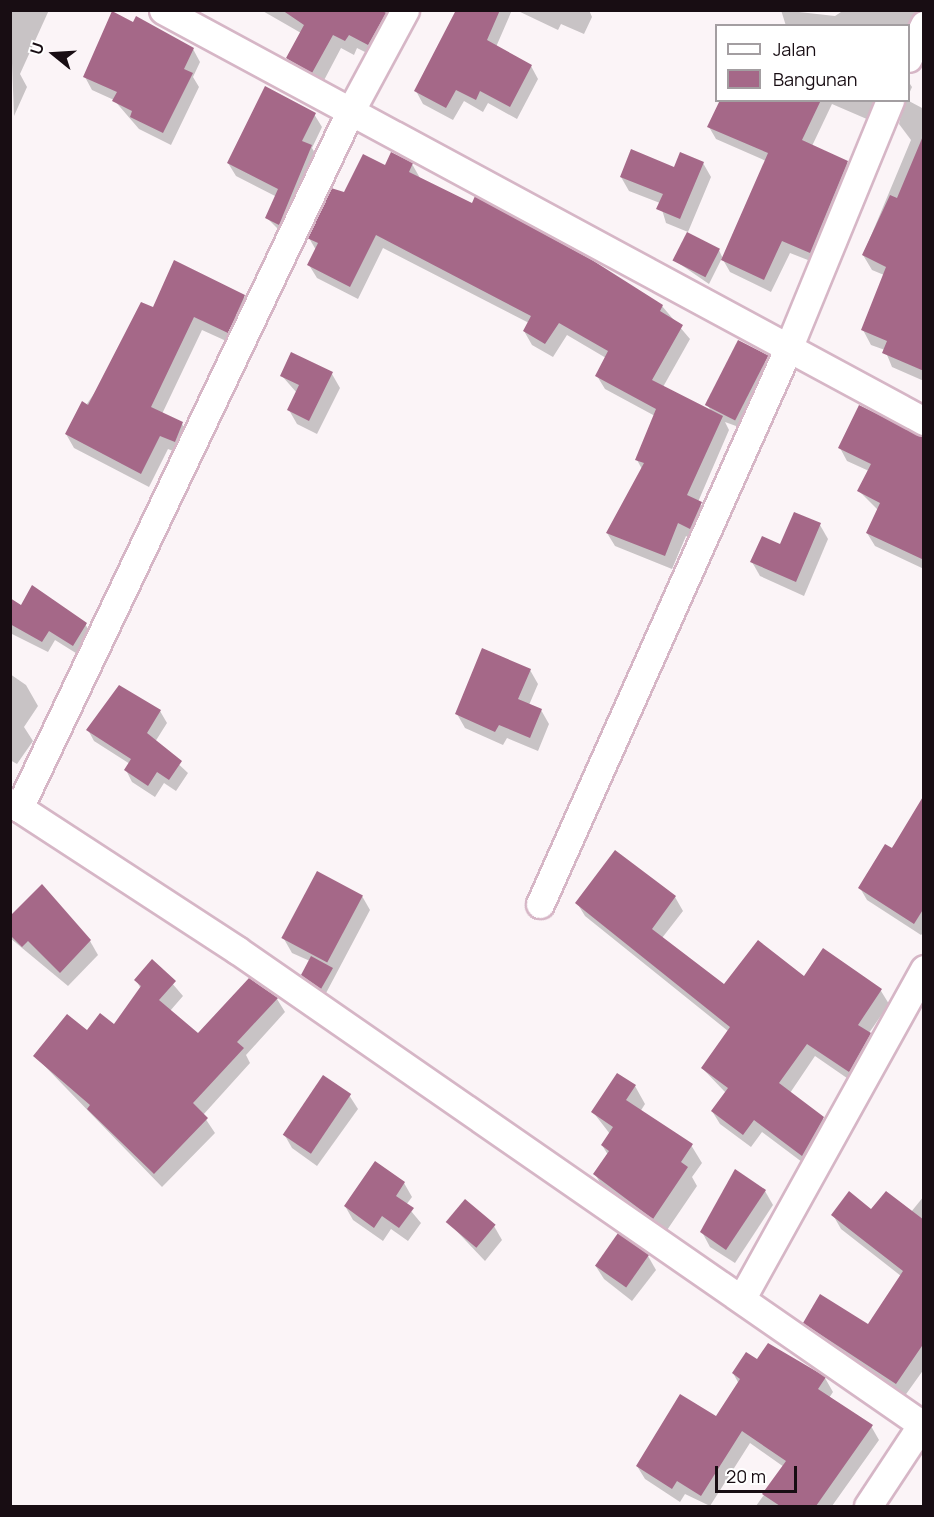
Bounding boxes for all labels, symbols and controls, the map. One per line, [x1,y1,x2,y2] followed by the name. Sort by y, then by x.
[24,24,84,84] north arrow
[715,24,910,102] legend
[773,37,816,61] text: Jalan
[25,40,49,57] text: U
[773,67,857,91] text: Bangunan
[718,1454,800,1492] scale bar
[726,1464,766,1488] text: 20 m

